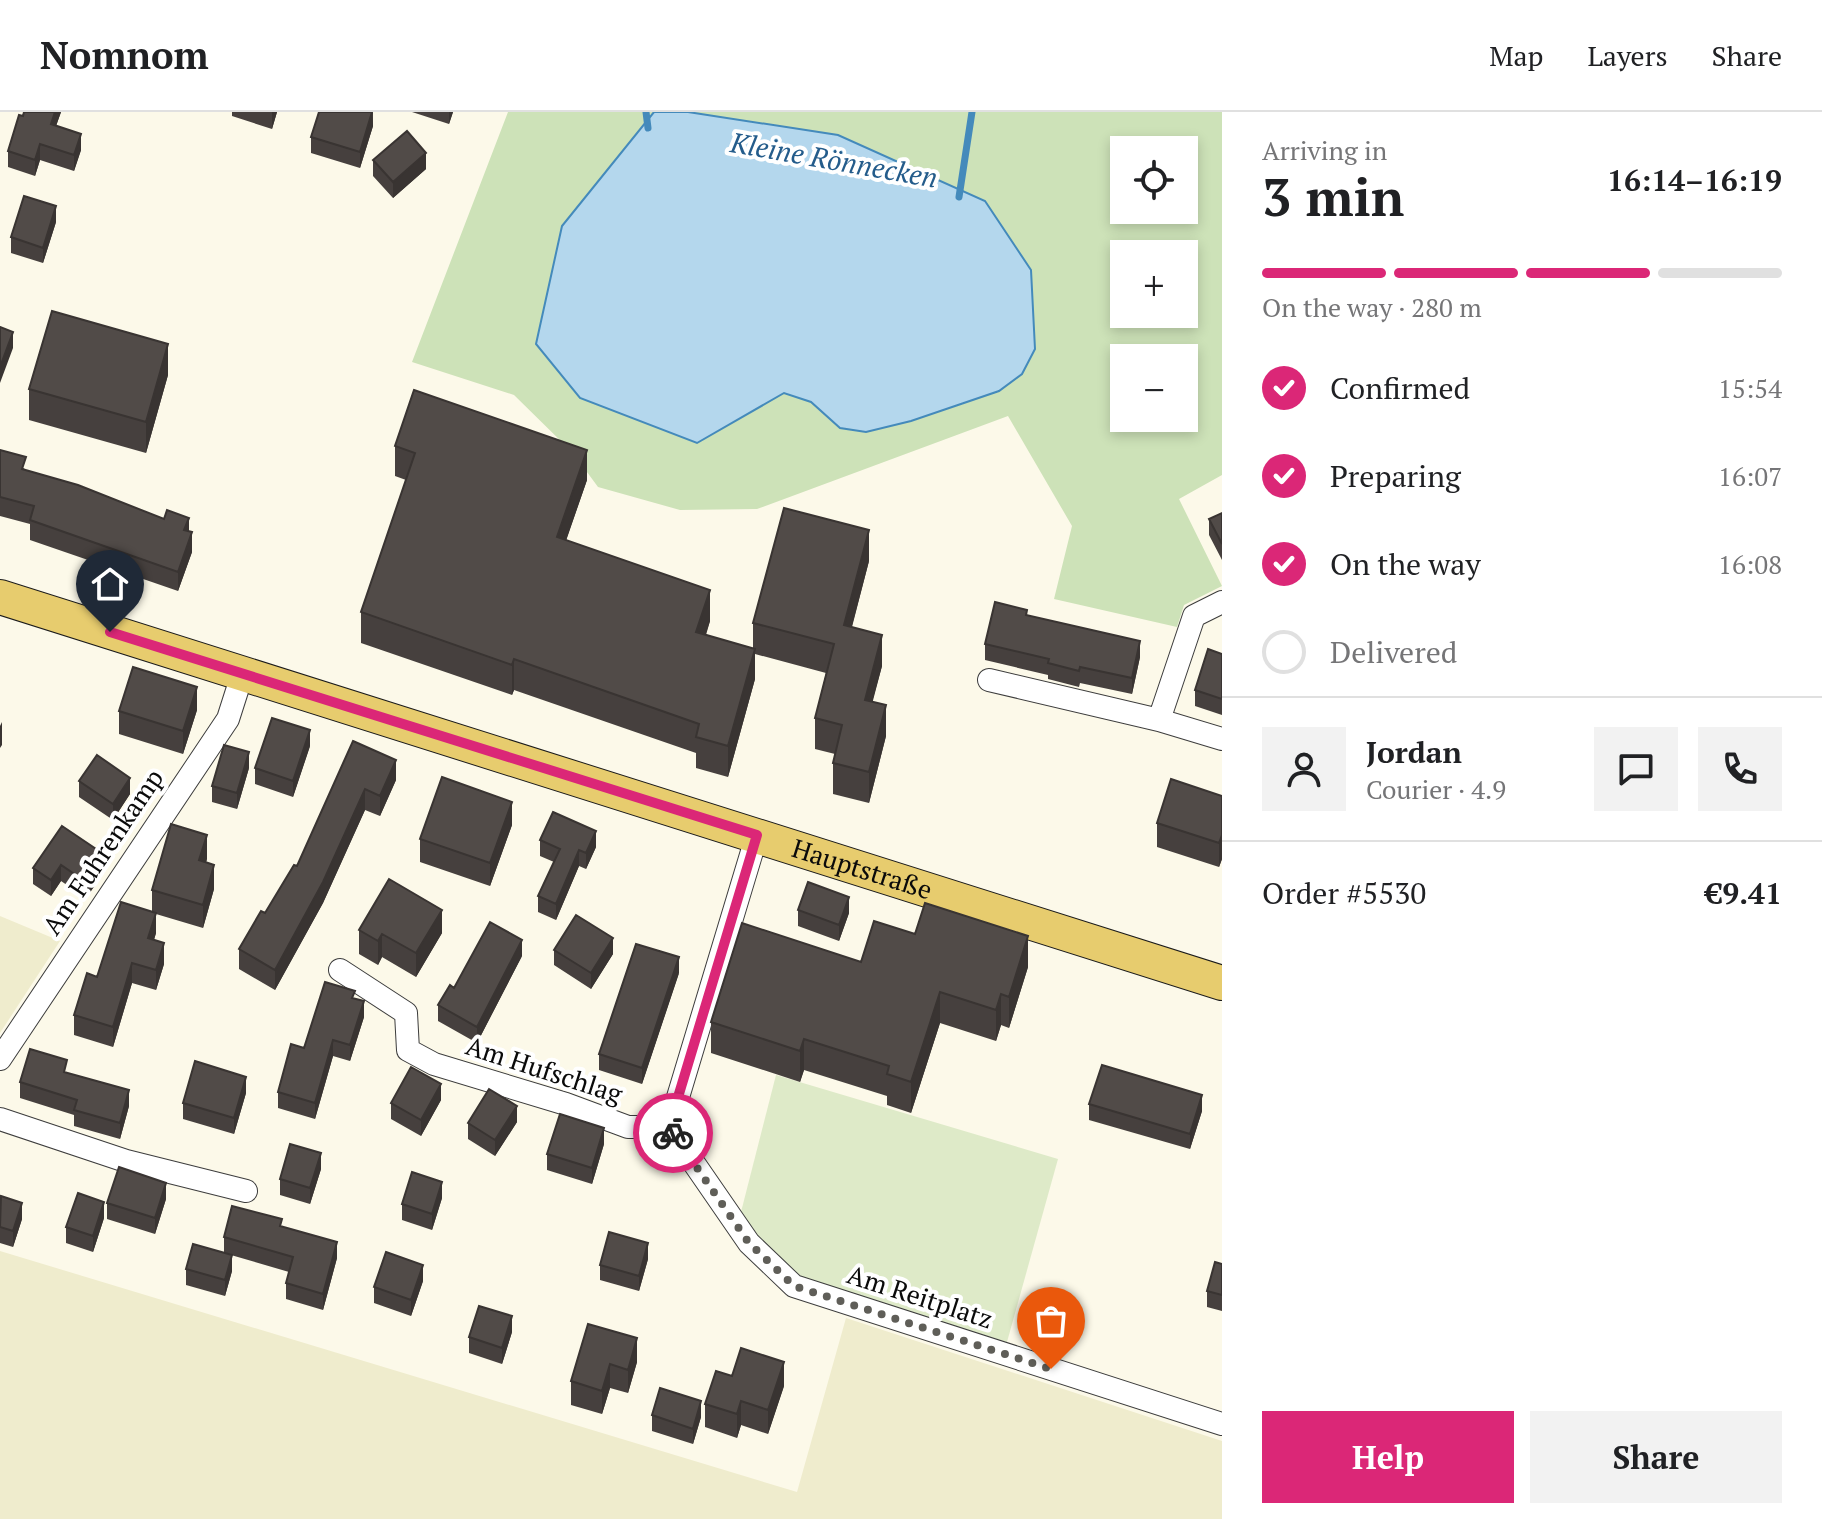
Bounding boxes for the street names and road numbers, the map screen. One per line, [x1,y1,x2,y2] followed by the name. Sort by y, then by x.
[34,762,170,941] street label: Am Fuhrenkamp
[788,830,936,906] street label: Hauptstraße
[462,1028,627,1110] street label: Am Hufschlag
[843,1257,997,1336] street label: Am Reitplatz

